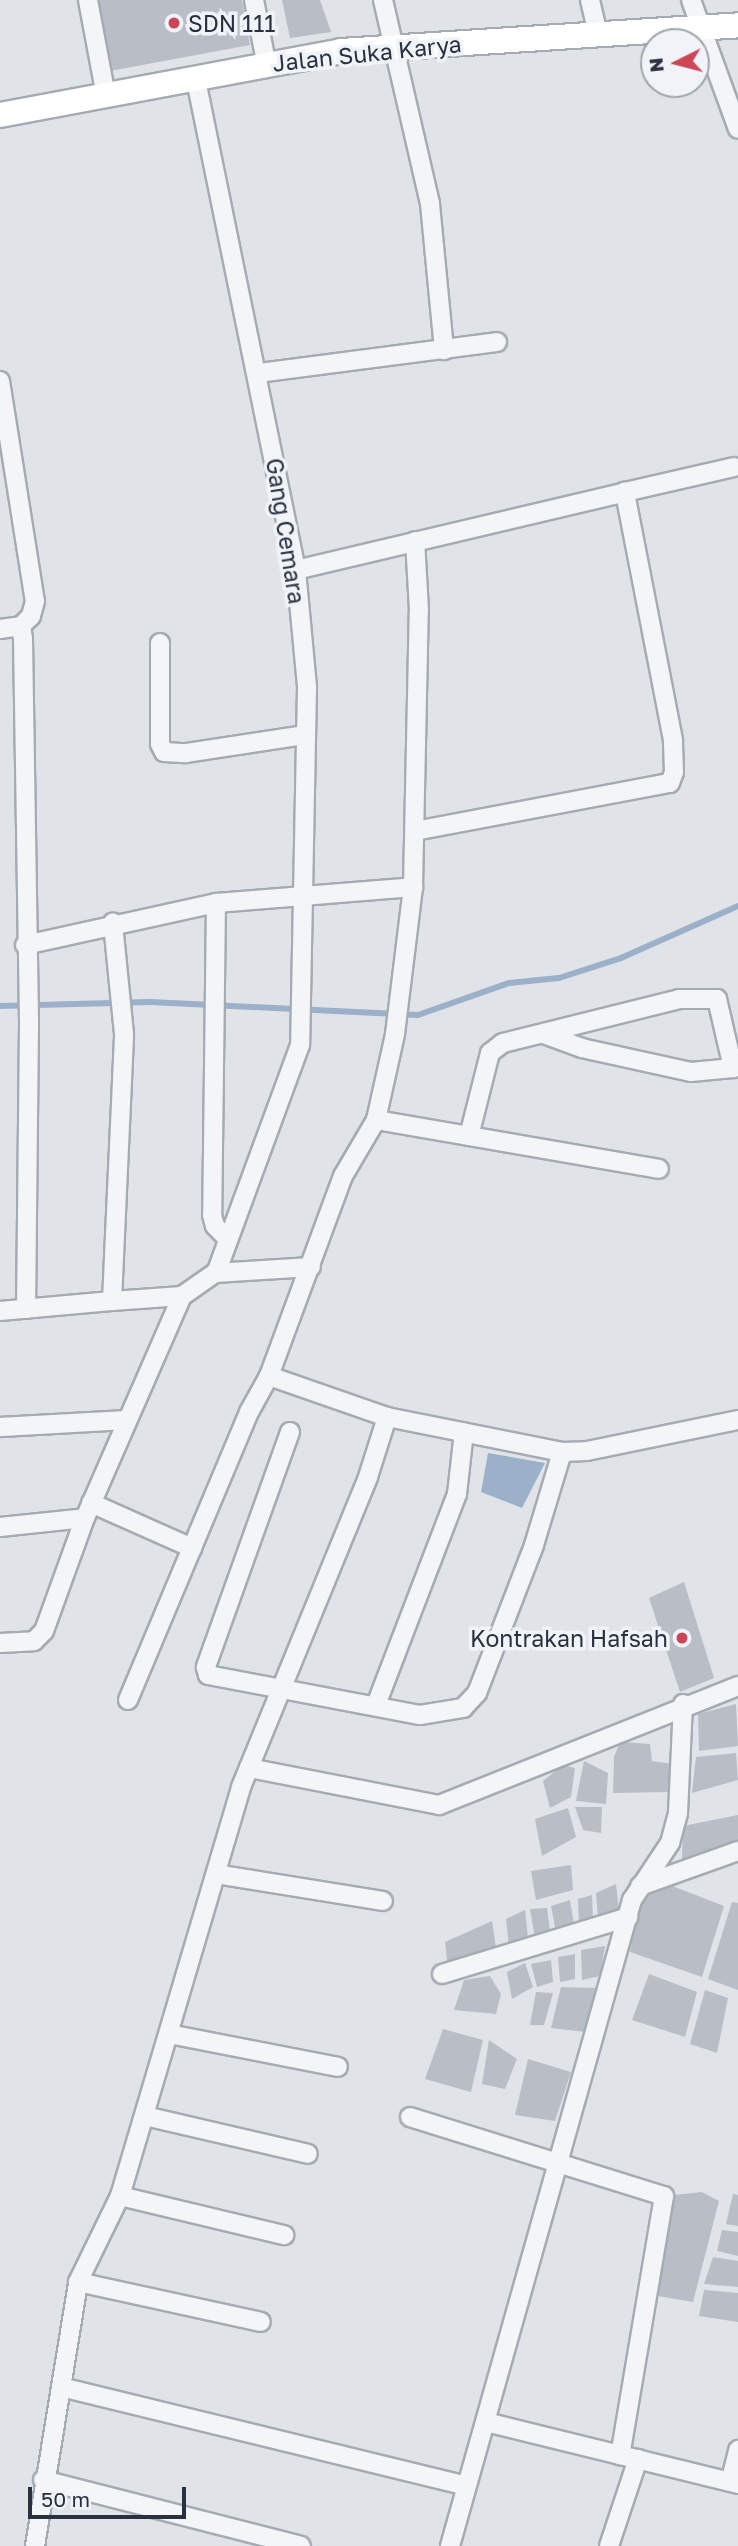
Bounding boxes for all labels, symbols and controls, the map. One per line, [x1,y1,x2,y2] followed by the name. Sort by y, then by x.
[188,9,276,37] place label: SDN 111
[166,15,182,31] marker: SDN 111
[640,28,710,98] north arrow
[271,29,463,77] street label: Jalan Suka Karya
[643,57,668,73] text: N
[261,456,311,606] street label: Gang Cemara
[470,1624,668,1652] place label: Kontrakan Hafsah
[674,1630,690,1646] marker: Kontrakan Hafsah
[32,2472,189,2516] scale bar
[41,2486,90,2512] text: 50 m

